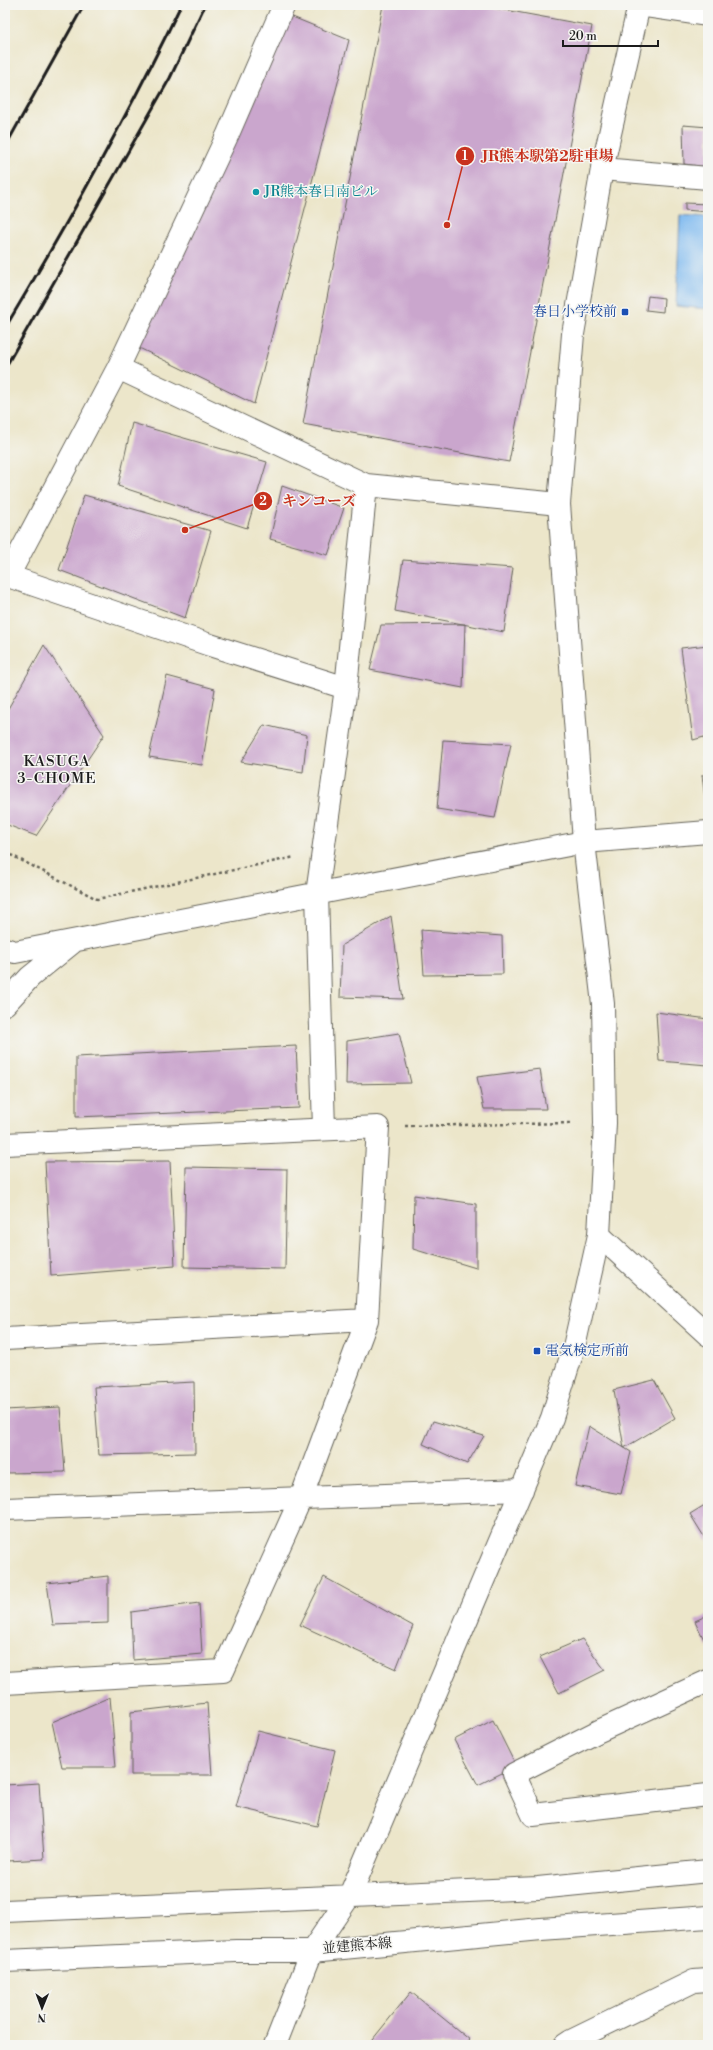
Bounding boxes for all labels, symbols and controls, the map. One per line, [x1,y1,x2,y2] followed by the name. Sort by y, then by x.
[563,22,658,48] scale bar
[569,29,597,44] text: 20 m
[455,142,622,169] callout: JR熊本駅第2駐車場
[480,147,614,166] text: JR熊本駅第2駐車場
[462,149,468,164] text: 1
[263,183,378,201] place label: JR熊本春日南ビル
[251,187,261,197] marker: JR熊本春日南ビル
[533,303,617,321] place label: 春日小学校前
[620,307,630,317] marker: 春日小学校前
[253,487,364,514] callout: キンコーズ
[282,492,356,511] text: キンコーズ
[259,494,267,509] text: 2
[17,752,97,788] district label: KASUGA 3-CHOME
[545,1342,629,1360] place label: 電気検定所前
[532,1346,542,1356] marker: 電気検定所前
[321,1934,393,1958] street label: 並建熊本線
[22,1988,62,2028] north arrow
[37,2010,46,2024] text: N

